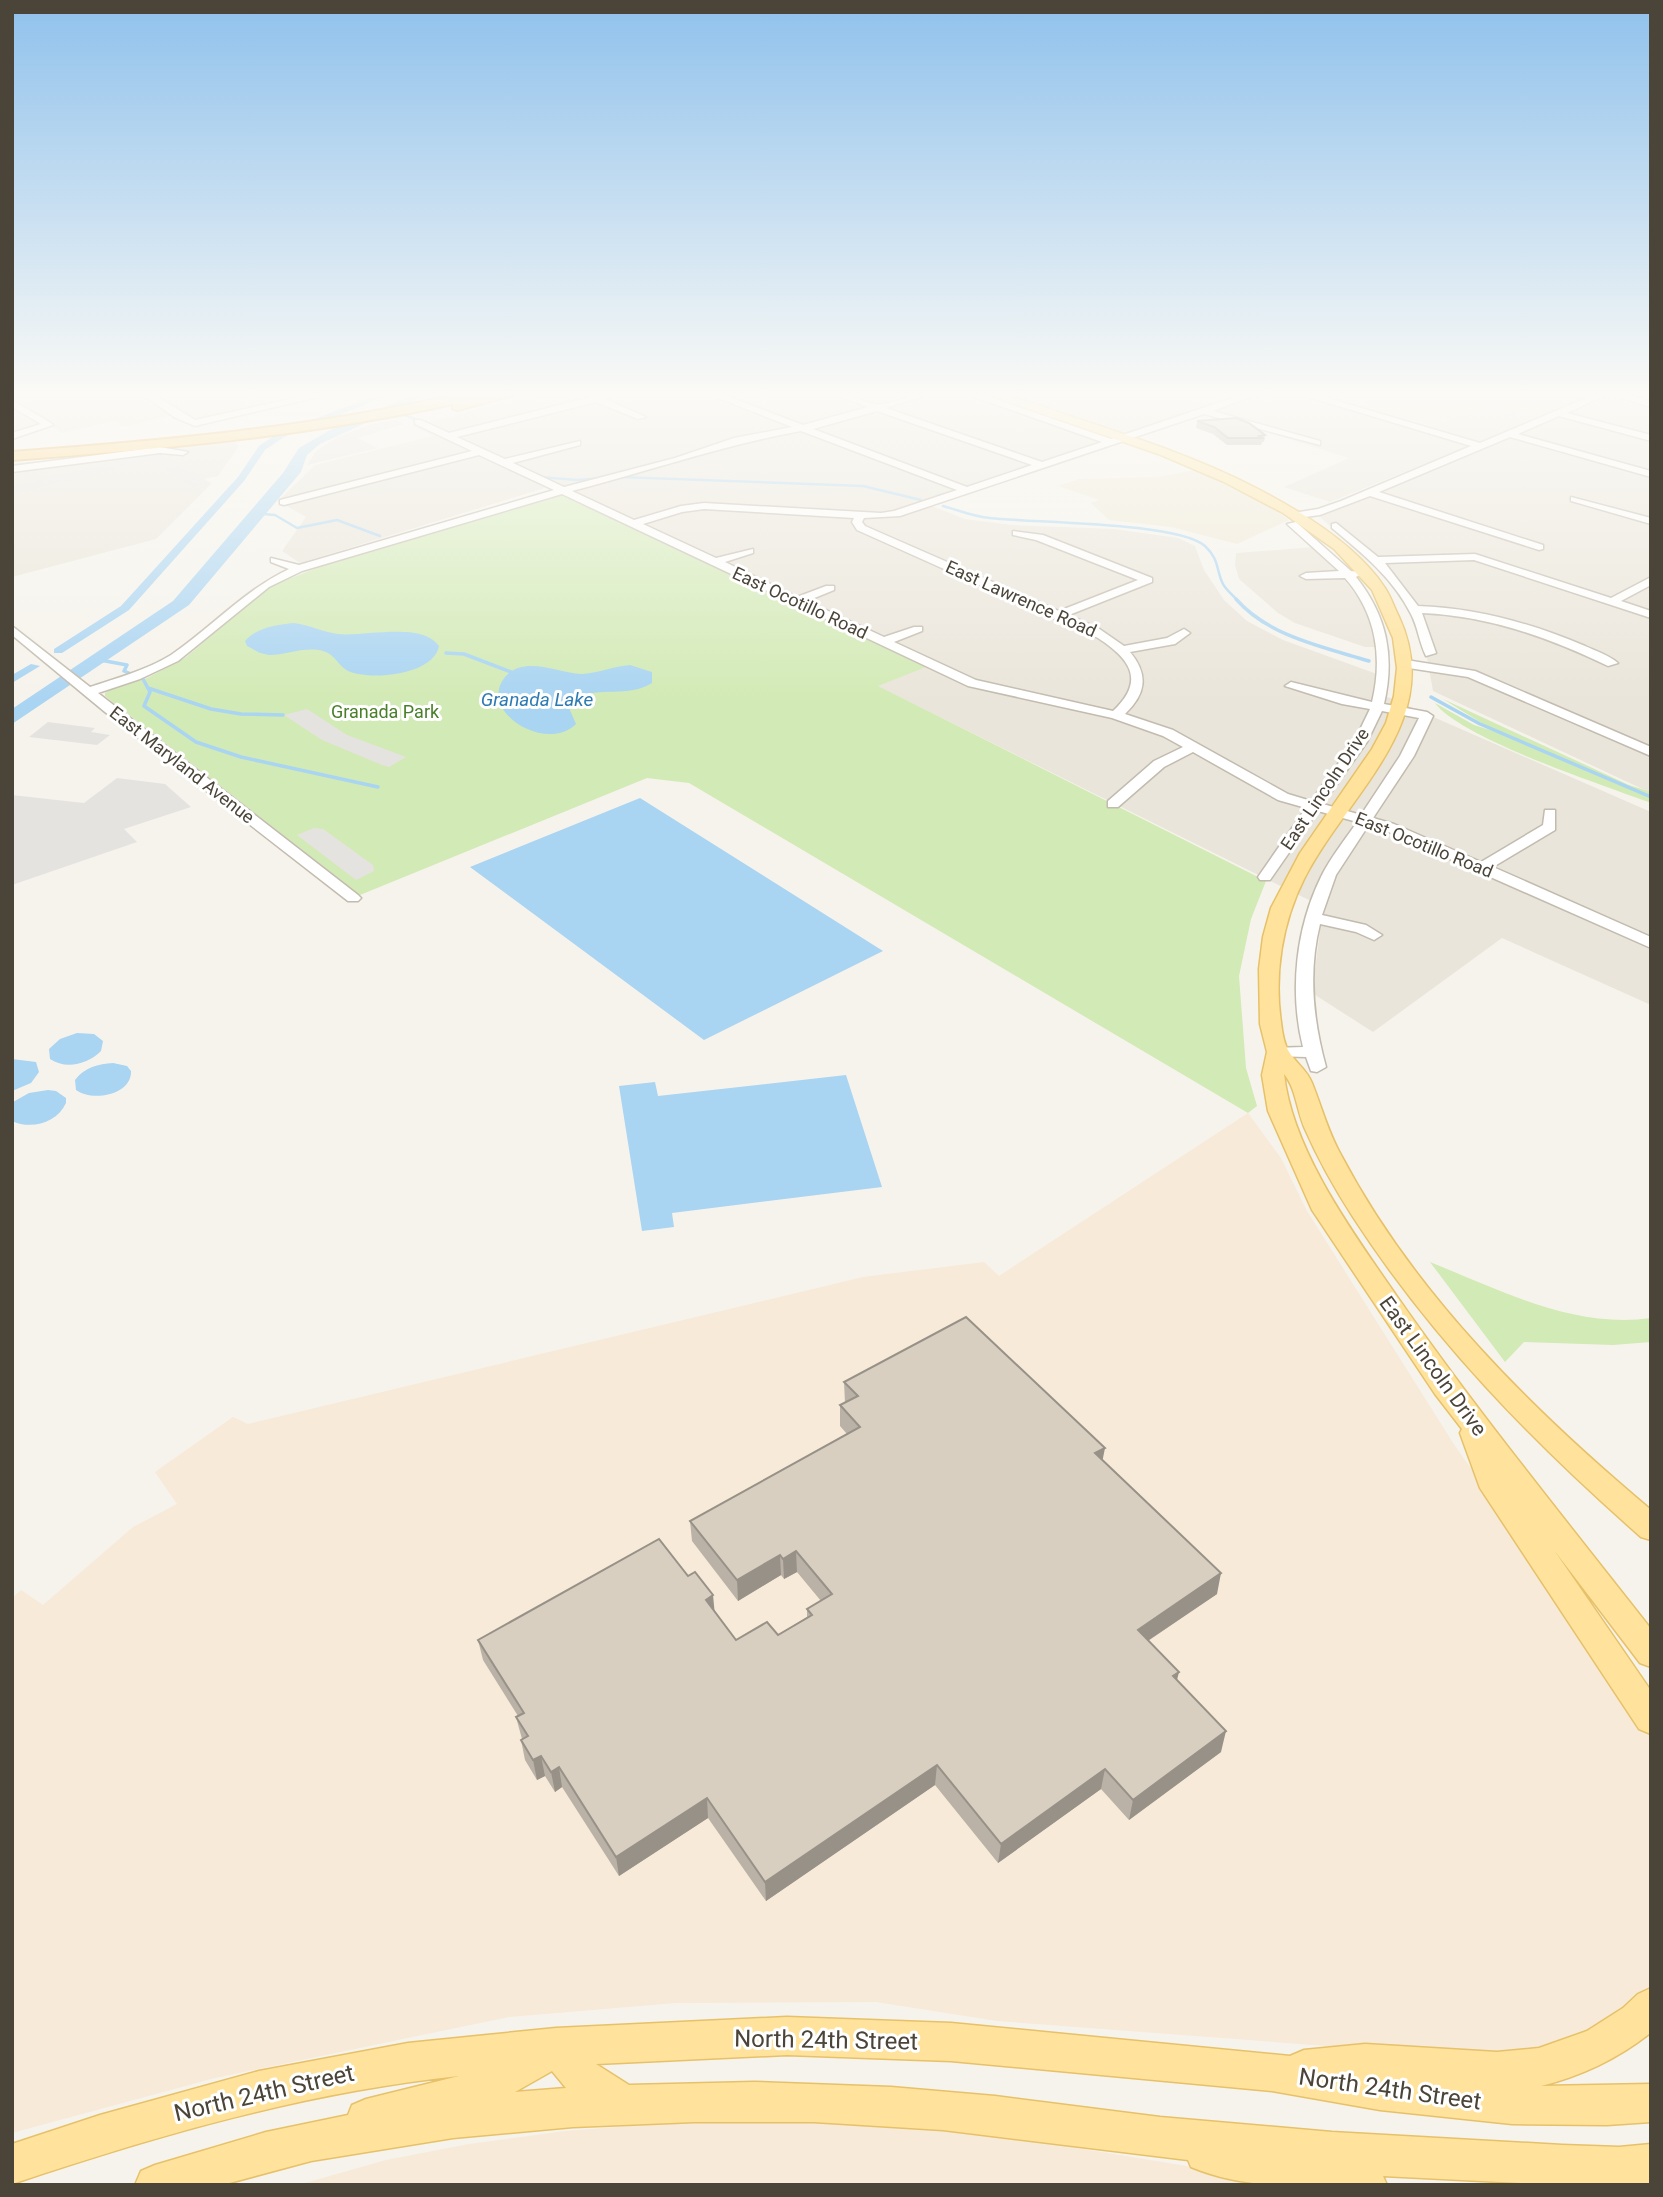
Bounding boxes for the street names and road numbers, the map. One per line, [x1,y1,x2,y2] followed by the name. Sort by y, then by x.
[943,556,1100,641] street label: East Lawrence Road
[729,562,871,643] street label: East Ocotillo Road
[106,702,259,828] street label: East Maryland Avenue
[1276,724,1373,854] street label: East Lincoln Drive
[1352,807,1496,882] street label: East Ocotillo Road
[1374,1292,1492,1440] street label: East Lincoln Drive
[734,2024,918,2056] street label: North 24th Street
[171,2059,357,2127] street label: North 24th Street
[1297,2062,1483,2116] street label: North 24th Street

